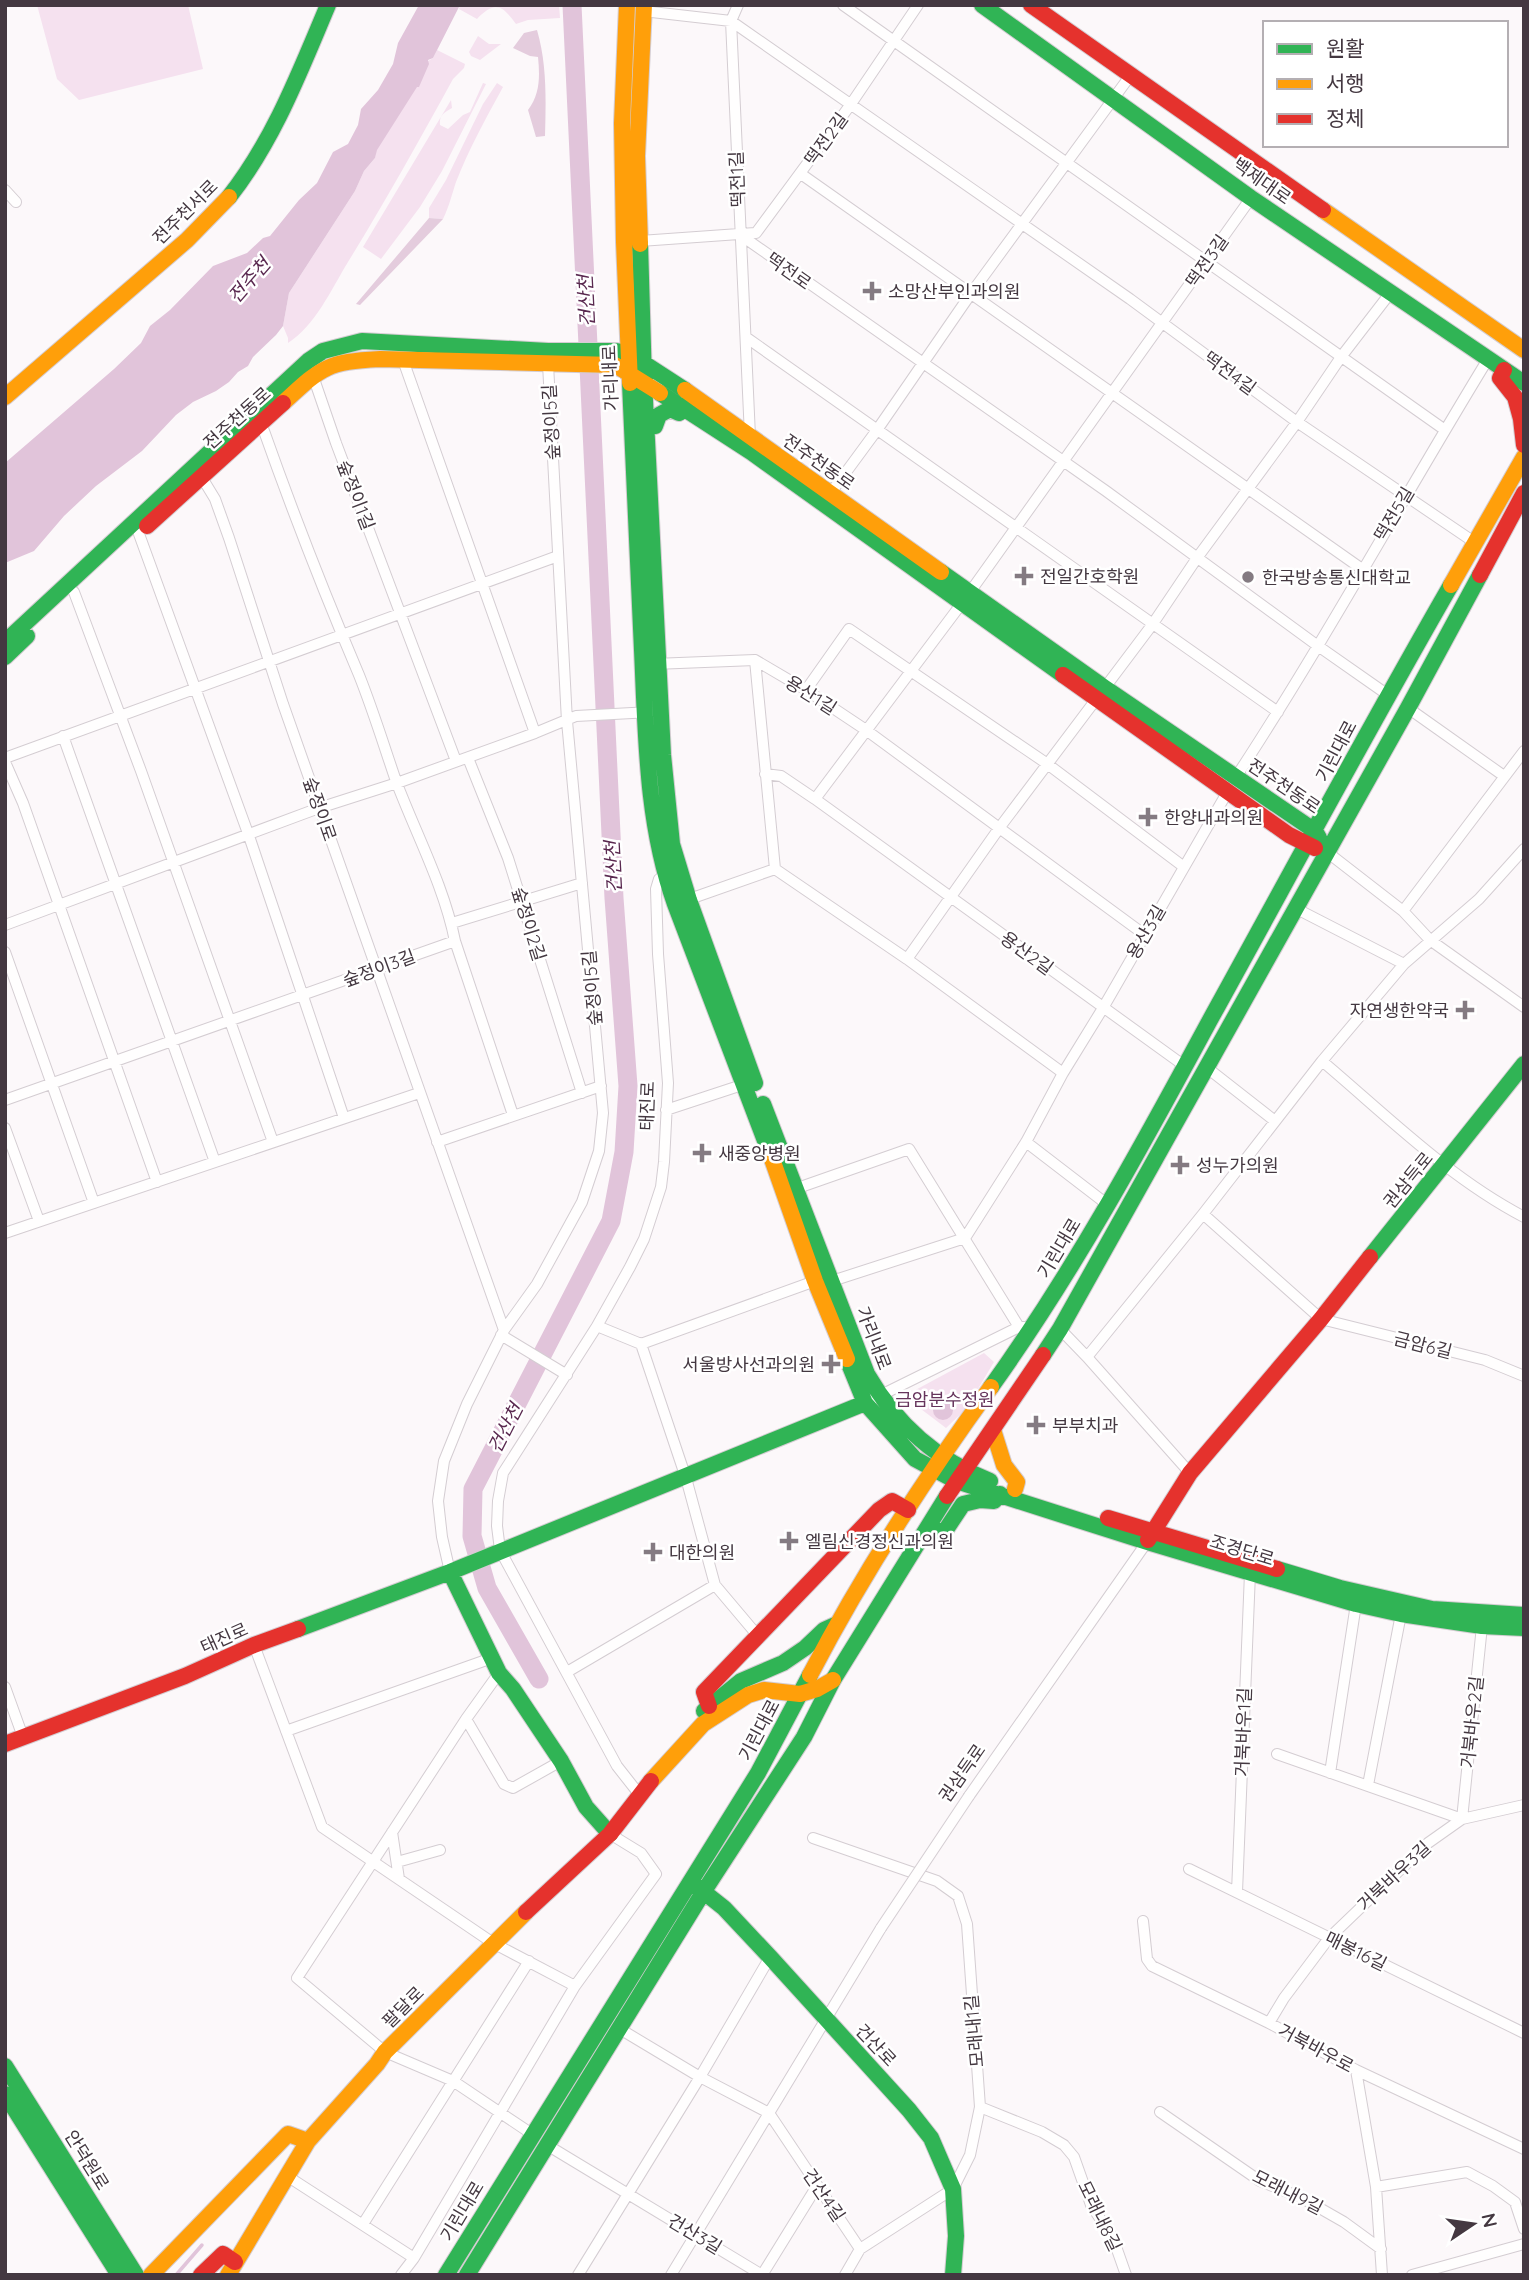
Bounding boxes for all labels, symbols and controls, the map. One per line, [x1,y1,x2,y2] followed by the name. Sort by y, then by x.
[1263,21,1508,147] legend
[1326,35,1365,61] text: 원활
[1326,70,1365,96] text: 서행
[1326,105,1365,131] text: 정체
[799,108,853,170] street label: 떡전2길
[725,150,749,208] street label: 떡전1길
[1228,153,1296,209] street label: 백제대로
[148,175,222,249] street label: 전주천서로
[1181,230,1233,292] street label: 떡전3길
[762,247,816,295] street label: 떡전로
[223,251,276,308] water label: 전주천
[573,273,599,328] water label: 건산천
[888,280,1020,303] place label: 소망산부인과의원
[862,281,882,301] marker: 소망산부인과의원
[597,344,623,412] street label: 가리내로
[1199,346,1261,400] street label: 떡전4길
[199,382,275,454] street label: 전주천동로
[538,383,564,461] street label: 숲정이5길
[778,429,860,495] street label: 전주천동로
[332,457,380,533] street label: 숲정이1길
[1369,483,1419,545] street label: 떡전5길
[1040,565,1139,588] place label: 전일간호학원
[1014,566,1034,586] marker: 전일간호학원
[1262,566,1411,589] place label: 한국방송통신대학교
[1240,569,1256,585] marker: 한국방송통신대학교
[781,670,841,720] street label: 용산1길
[1310,716,1362,786] street label: 기린대로
[1243,753,1325,819] street label: 전주천동로
[298,774,342,844] street label: 숲정이로
[1164,806,1263,829] place label: 한양내과의원
[1138,807,1158,827] marker: 한양내과의원
[600,839,626,894] water label: 건산천
[507,884,551,964] street label: 숲정이2길
[1121,901,1171,963] street label: 용산3길
[996,926,1058,980] street label: 용산2길
[340,944,418,992] street label: 숲정이3길
[577,949,607,1027] street label: 숲정이5길
[1350,999,1449,1022] place label: 자연생한약국
[1455,1000,1475,1020] marker: 자연생한약국
[635,1081,659,1131] street label: 태진로
[718,1142,801,1165] place label: 새중앙병원
[692,1143,712,1163] marker: 새중앙병원
[1378,1147,1438,1213] street label: 권삼득로
[1196,1154,1279,1177] place label: 성누가의원
[1170,1155,1190,1175] marker: 성누가의원
[1032,1214,1086,1282] street label: 기린대로
[851,1303,897,1373] street label: 가리내로
[1391,1327,1455,1363] street label: 금암6길
[683,1353,815,1376] place label: 서울방사선과의원
[821,1354,841,1374] marker: 서울방사선과의원
[895,1388,995,1411] park label: 금암분수정원
[482,1398,528,1457] water label: 건산천
[1052,1414,1119,1437] place label: 부부치과
[1026,1415,1046,1435] marker: 부부치과
[1207,1529,1277,1571] street label: 조경단로
[805,1530,954,1553] place label: 엘림신경정신과의원
[779,1531,799,1551] marker: 엘림신경정신과의원
[669,1541,735,1564] place label: 대한의원
[643,1542,663,1562] marker: 대한의원
[197,1617,251,1659] street label: 태진로
[1456,1675,1488,1769] street label: 거북바우2길
[1230,1687,1256,1777] street label: 거북바우1길
[733,1695,785,1765] street label: 기린대로
[934,1739,990,1807] street label: 권삼득로
[1352,1836,1436,1916] street label: 거북바우3길
[1321,1926,1391,1976] street label: 매봉16길
[377,1981,429,2033] street label: 팔달로
[959,1994,989,2068] street label: 모래내1길
[1274,2018,1358,2078] street label: 거북바우로
[851,2019,901,2071] street label: 건산로
[60,2126,114,2194] street label: 안덕원로
[798,2164,850,2226] street label: 건산4길
[1249,2164,1327,2220] street label: 모래내9길
[435,2177,489,2245] street label: 기린대로
[1073,2177,1127,2255] street label: 모래내8길
[1438,2189,1508,2259] north arrow
[664,2209,726,2259] street label: 건산3길
[1476,2211,1503,2230] text: N

